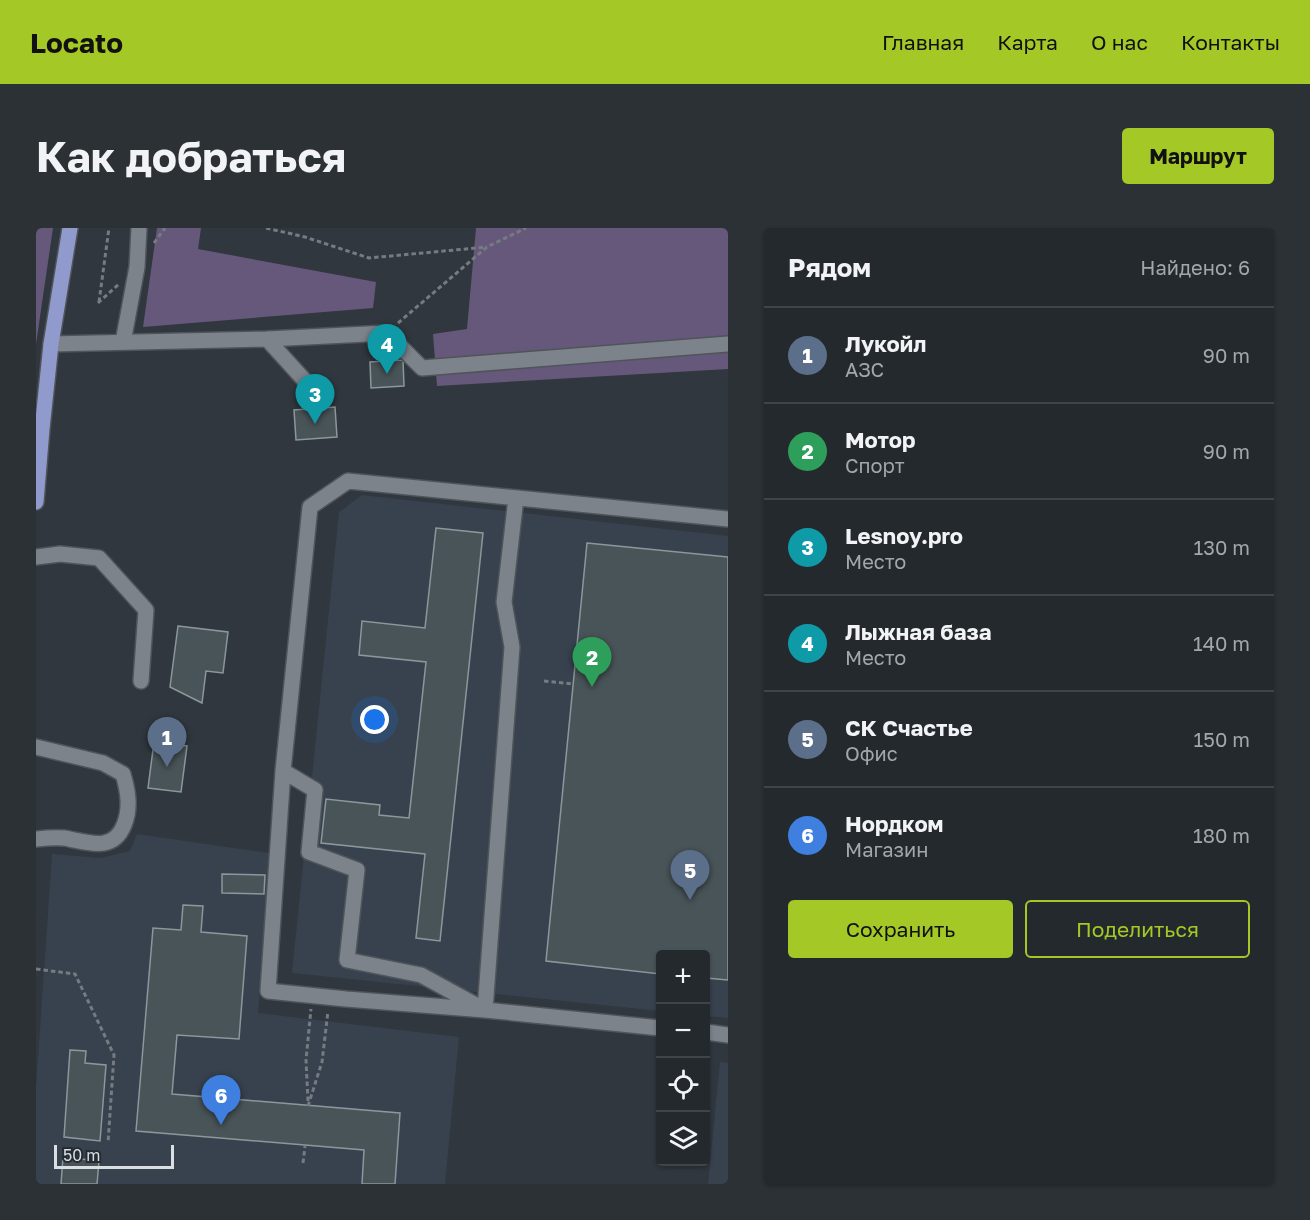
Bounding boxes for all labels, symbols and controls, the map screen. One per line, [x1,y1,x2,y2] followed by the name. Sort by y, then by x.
[30,26,123,59] text: Locato
[882,29,964,55] text: Главная
[997,29,1058,55] text: Карта
[1091,29,1148,55] text: О нас
[1181,29,1280,55] text: Контакты
[1122,128,1274,184] button: Маршрут
[36,131,346,181] text: Как добраться
[788,252,871,283] text: Рядом
[1140,255,1250,279] text: Найдено: 6
[368,324,406,374] pin: 4
[845,330,926,357] text: Лукойл
[802,343,813,367] text: 1
[1203,343,1250,367] text: 90 m
[845,357,884,381] text: АЗС
[296,374,334,424] pin: 3
[845,426,916,453] text: Мотор
[801,439,814,463] text: 2
[1203,439,1250,463] text: 90 m
[845,453,905,477] text: Спорт
[845,522,963,549] text: Lesnoy.pro
[801,535,814,559] text: 3
[1194,535,1250,559] text: 130 m
[845,549,906,573] text: Место
[845,618,991,645] text: Лыжная база
[801,631,814,655] text: 4
[1193,631,1250,655] text: 140 m
[572,638,612,687] pin: 2
[845,645,906,669] text: Место
[360,705,389,734] your location
[845,714,973,741] text: СК Счастье
[148,718,186,767] pin: 1
[801,727,814,751] text: 5
[1194,727,1250,751] text: 150 m
[845,741,898,765] text: Офис
[845,810,943,837] text: Нордком
[801,823,814,847] text: 6
[1193,823,1250,847] text: 180 m
[845,837,929,861] text: Магазин
[670,850,710,900] pin: 5
[788,900,1013,958] button: Сохранить
[1025,900,1250,958] button: Поделиться
[656,950,710,1166] map controls
[656,950,710,1004] button: +
[656,1004,710,1058] button: −
[656,1058,710,1112] button: locate
[202,1076,240,1125] pin: 6
[656,1112,710,1166] button: layers
[54,1142,174,1170] scale bar
[63,1145,100,1165] text: 50 m

